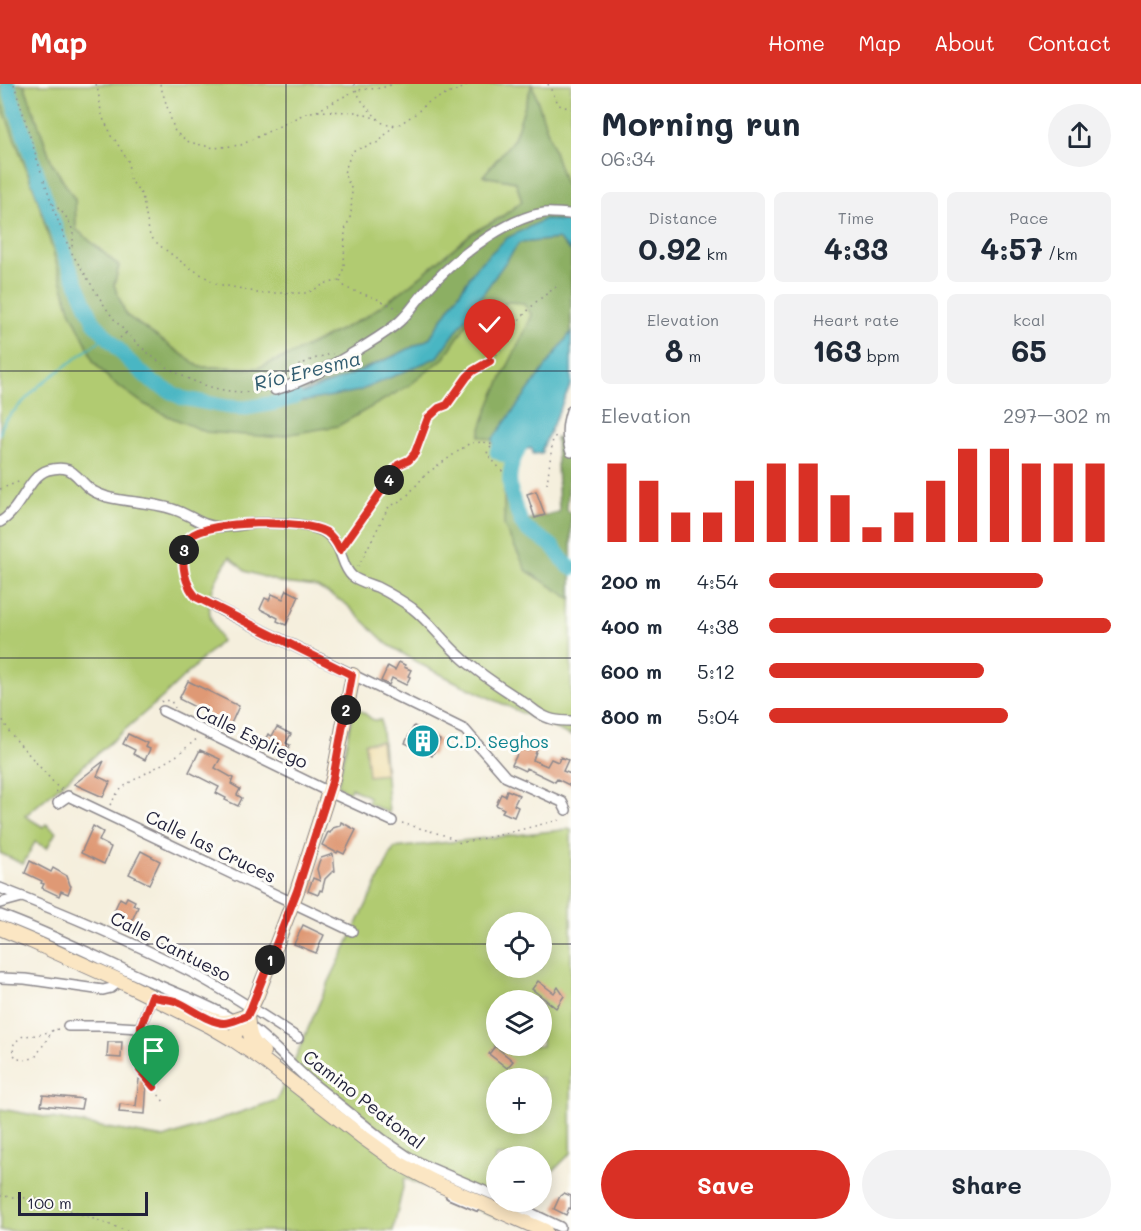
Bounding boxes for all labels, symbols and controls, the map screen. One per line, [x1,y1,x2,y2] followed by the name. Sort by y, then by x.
[30,24,87,60] text: Map
[768,29,825,56] text: Home
[858,29,901,56] text: Map
[934,29,995,56] text: About
[1028,29,1111,56] text: Contact
[601,101,801,144] text: Morning run
[1048,104,1111,167] button: share
[601,145,655,171] text: 06:34
[649,207,717,228] text: Distance
[838,207,874,228] text: Time
[1009,207,1049,228] text: Pace
[638,228,701,268] text: 0.92
[824,228,888,268] text: 4:33
[980,228,1043,268] text: 4:57
[701,243,728,264] text: km
[1043,243,1078,264] text: /km
[464,299,515,361] pin
[473,308,506,341] icon: check
[647,309,719,330] text: Elevation
[813,309,899,330] text: Heart rate
[1013,309,1045,330] text: kcal
[665,330,683,370] text: 8
[812,330,862,370] text: 163
[1011,330,1047,370] text: 65
[251,344,363,396] water label: Río Eresma
[683,345,701,366] text: m
[862,345,900,366] text: bpm
[601,402,691,428] text: Elevation
[1003,402,1111,428] text: 297–302 m
[374,465,404,495] pin: 4
[384,469,394,490] text: 4
[169,535,199,565] pin: 3
[179,539,189,560] text: 3
[601,568,661,594] text: 200 m
[697,568,738,594] text: 4:54
[601,613,662,639] text: 400 m
[697,613,739,639] text: 4:38
[601,658,662,684] text: 600 m
[697,658,735,684] text: 5:12
[331,695,361,725] pin: 2
[192,698,313,774] street label: Calle Espliego
[342,699,350,720] text: 2
[601,703,662,729] text: 800 m
[697,703,739,729] text: 5:04
[405,723,441,759] building icon: C.D. Seghos
[446,729,549,753] place label: C.D. Seghos
[142,804,280,888] street label: Calle las Cruces
[107,905,236,987] street label: Calle Cantueso
[486,912,552,1212] map controls
[486,912,552,978] button: locate
[255,945,285,975] pin: 1
[266,949,274,970] text: 1
[486,990,552,1056] button: layers
[128,1025,179,1087] pin
[137,1034,170,1067] icon: arrive
[298,1044,430,1154] street label: Camino Peatonal
[486,1068,552,1134] button: +
[486,1146,552,1212] button: −
[601,1150,850,1219] button: Save
[862,1150,1111,1219] button: Share
[18,1189,148,1216] scale bar
[27,1192,72,1213] text: 100 m

